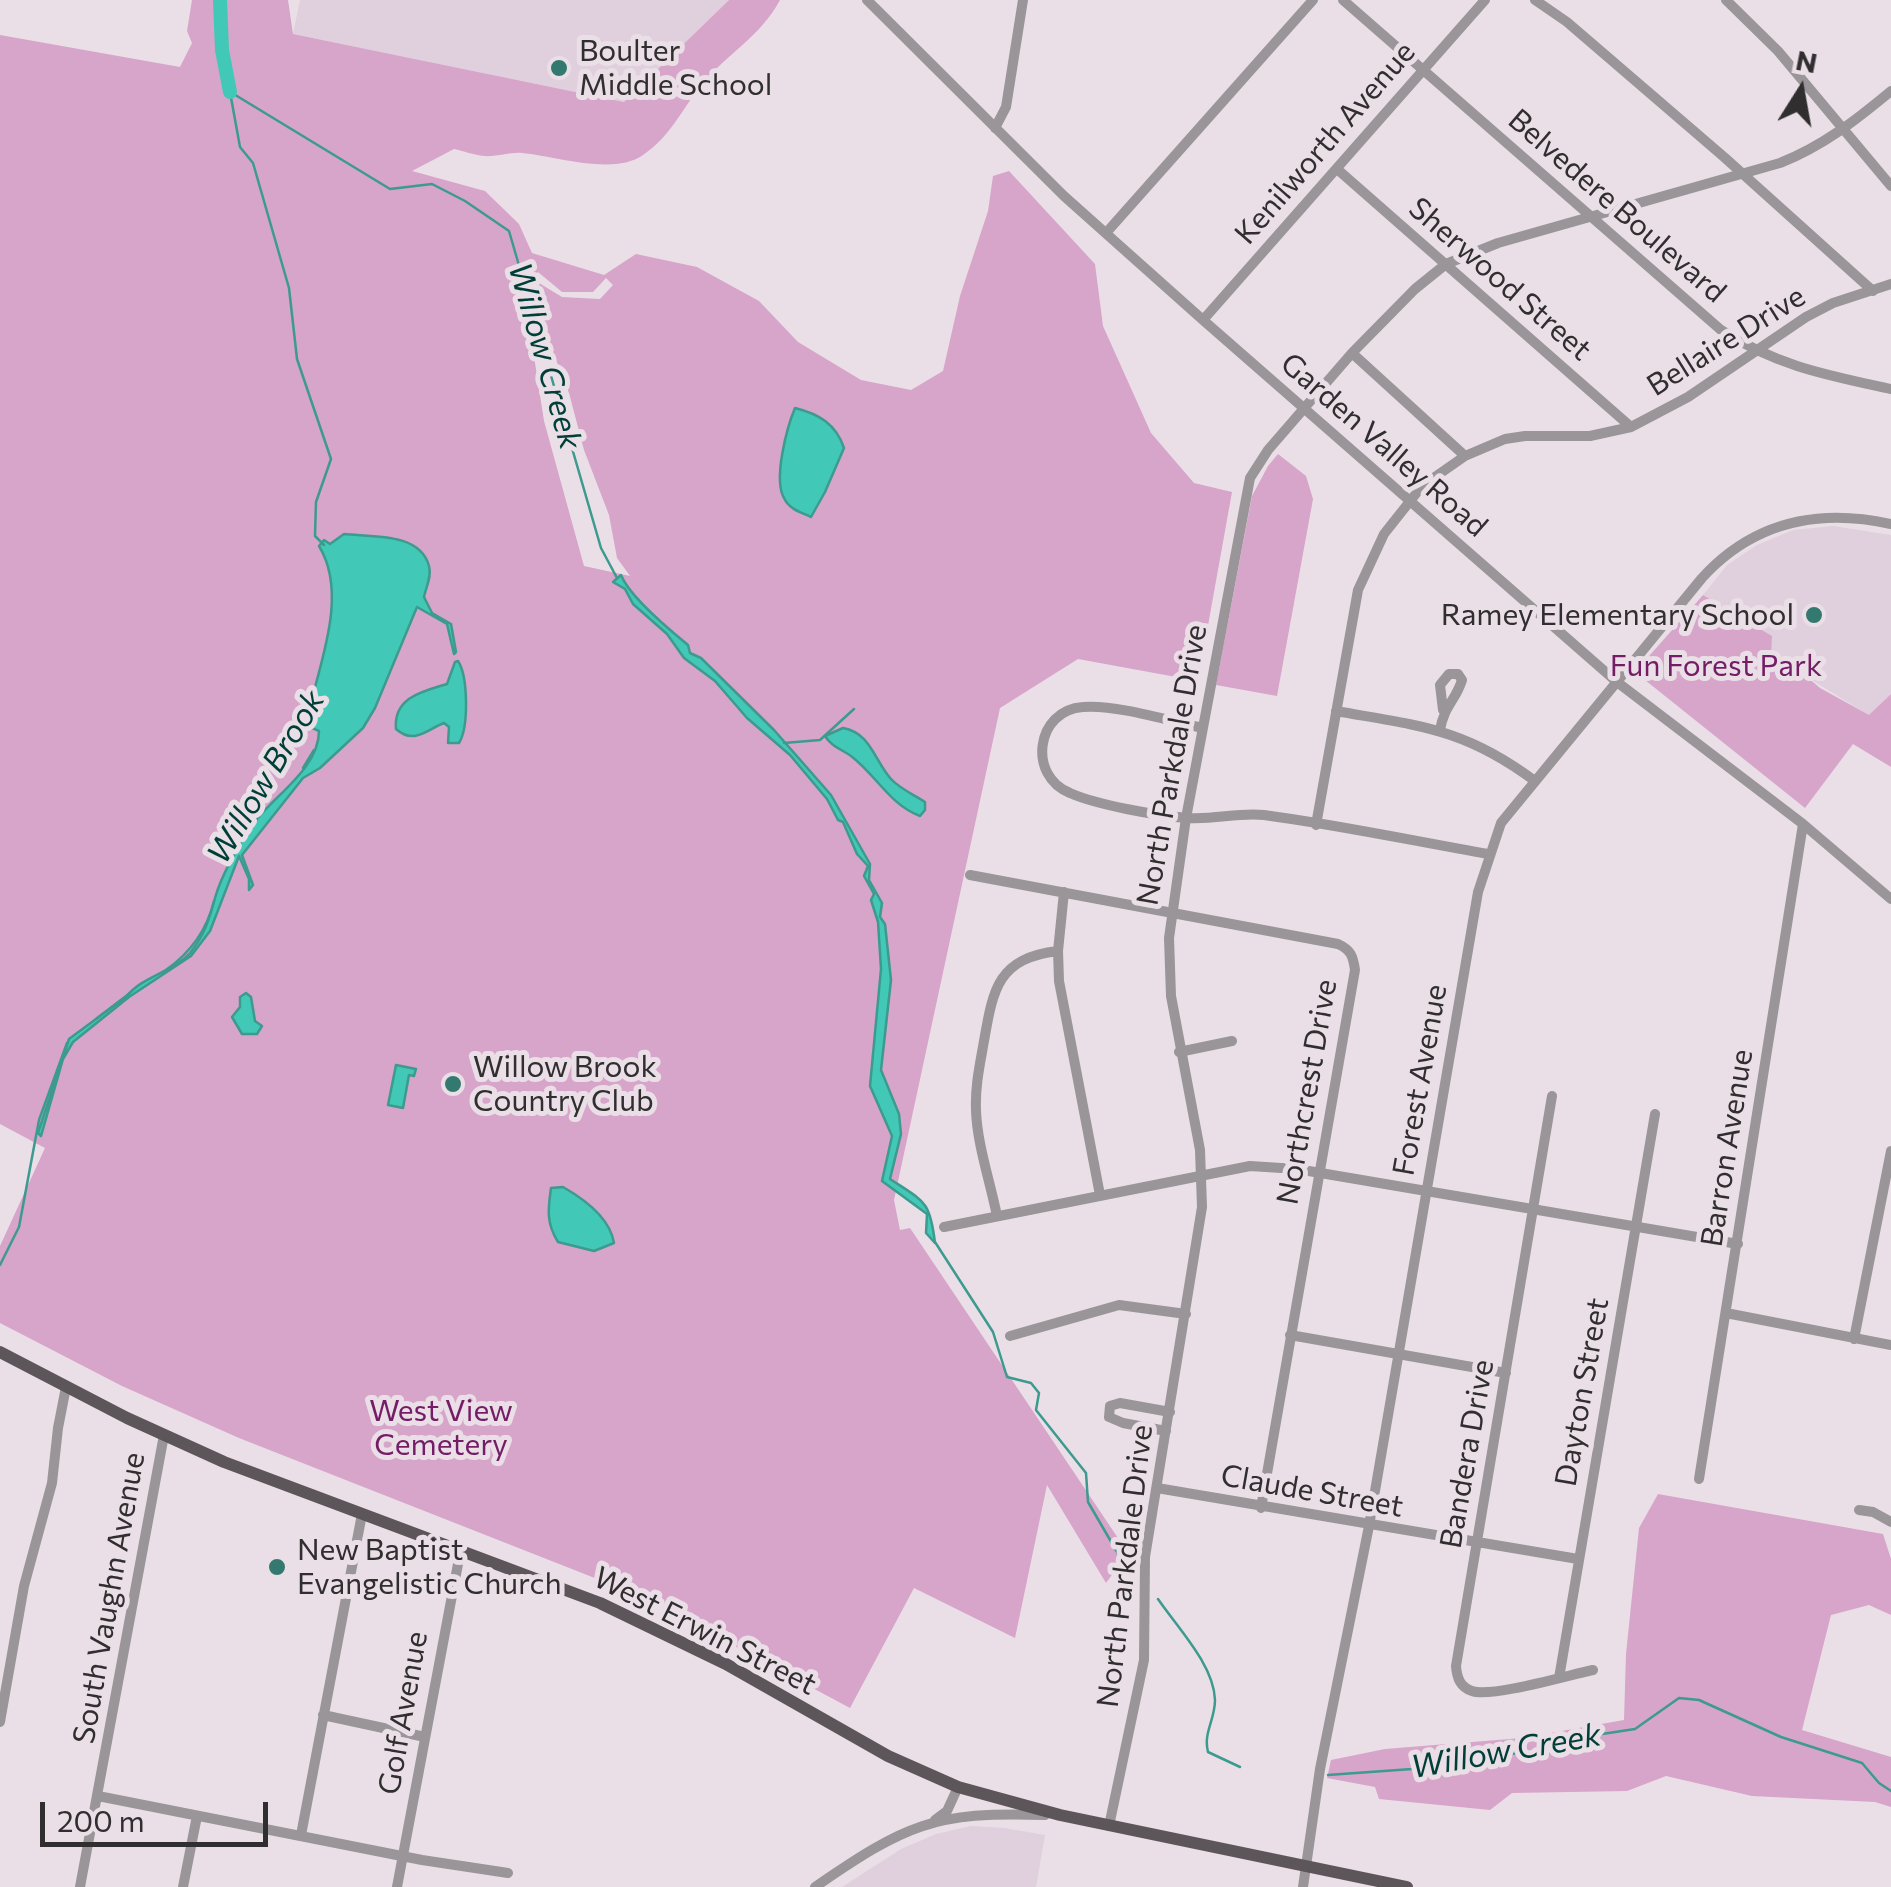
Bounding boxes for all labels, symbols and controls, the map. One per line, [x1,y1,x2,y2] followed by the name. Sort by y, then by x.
[579,33,772,104] place label: Boulter Middle School
[1227,35,1423,251] street label: Kenilworth Avenue
[1751,40,1851,140] north arrow
[1793,42,1820,79] text: N
[548,57,570,79] marker: Boulter Middle School
[1501,102,1733,310] street label: Belvedere Boulevard
[1401,190,1599,368] street label: Sherwood Street
[500,258,590,454] water label: Willow Creek
[1640,278,1812,404] street label: Bellaire Drive
[1273,345,1495,545] street label: Garden Valley Road
[1441,597,1794,633] place label: Ramey Elementary School
[1803,604,1825,626] marker: Ramey Elementary School
[1130,622,1214,908] street label: North Parkdale Drive
[1610,648,1822,684] park label: Fun Forest Park
[199,683,333,871] water label: Willow Brook
[1269,976,1345,1208] street label: Northcrest Drive
[1385,982,1455,1178] street label: Forest Avenue
[1694,1047,1760,1249] street label: Barron Avenue
[473,1049,657,1120] place label: Willow Brook Country Club
[442,1073,464,1095] marker: Willow Brook Country Club
[1548,1295,1616,1489] street label: Dayton Street
[1433,1357,1501,1551] street label: Bandera Drive
[369,1393,513,1464] park label: West View Cemetery
[1090,1423,1160,1709] street label: North Parkdale Drive
[66,1449,152,1747] street label: South Vaughn Avenue
[1218,1457,1406,1525] street label: Claude Street
[297,1532,562,1602] place label: New Baptist Evangelistic Church
[266,1556,288,1578] marker: New Baptist Evangelistic Church
[588,1559,822,1703] street label: West Erwin Street
[371,1629,435,1797] street label: Golf Avenue
[1408,1715,1604,1787] water label: Willow Creek
[45,1782,272,1844] scale bar
[57,1801,145,1838] text: 200 m

